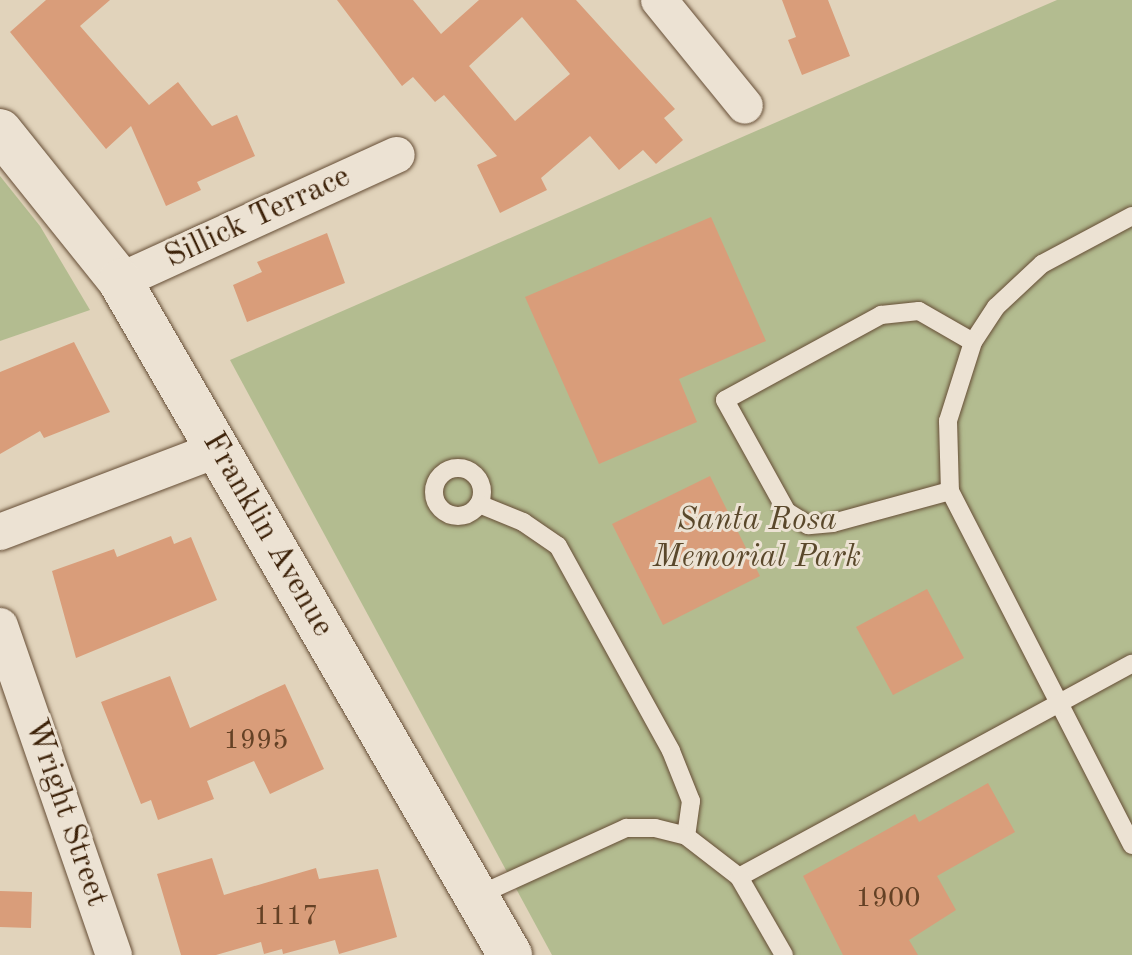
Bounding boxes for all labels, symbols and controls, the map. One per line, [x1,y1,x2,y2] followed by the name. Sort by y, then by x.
[159,158,357,278] street label: Sillick Terrace
[193,426,341,644] street label: Franklin Avenue
[653,503,861,578] park label: Santa Rosa Memorial Park
[15,714,115,912] street label: Wright Street
[224,724,288,758] house number: 1995
[856,882,920,916] house number: 1900
[254,900,318,934] house number: 1117

